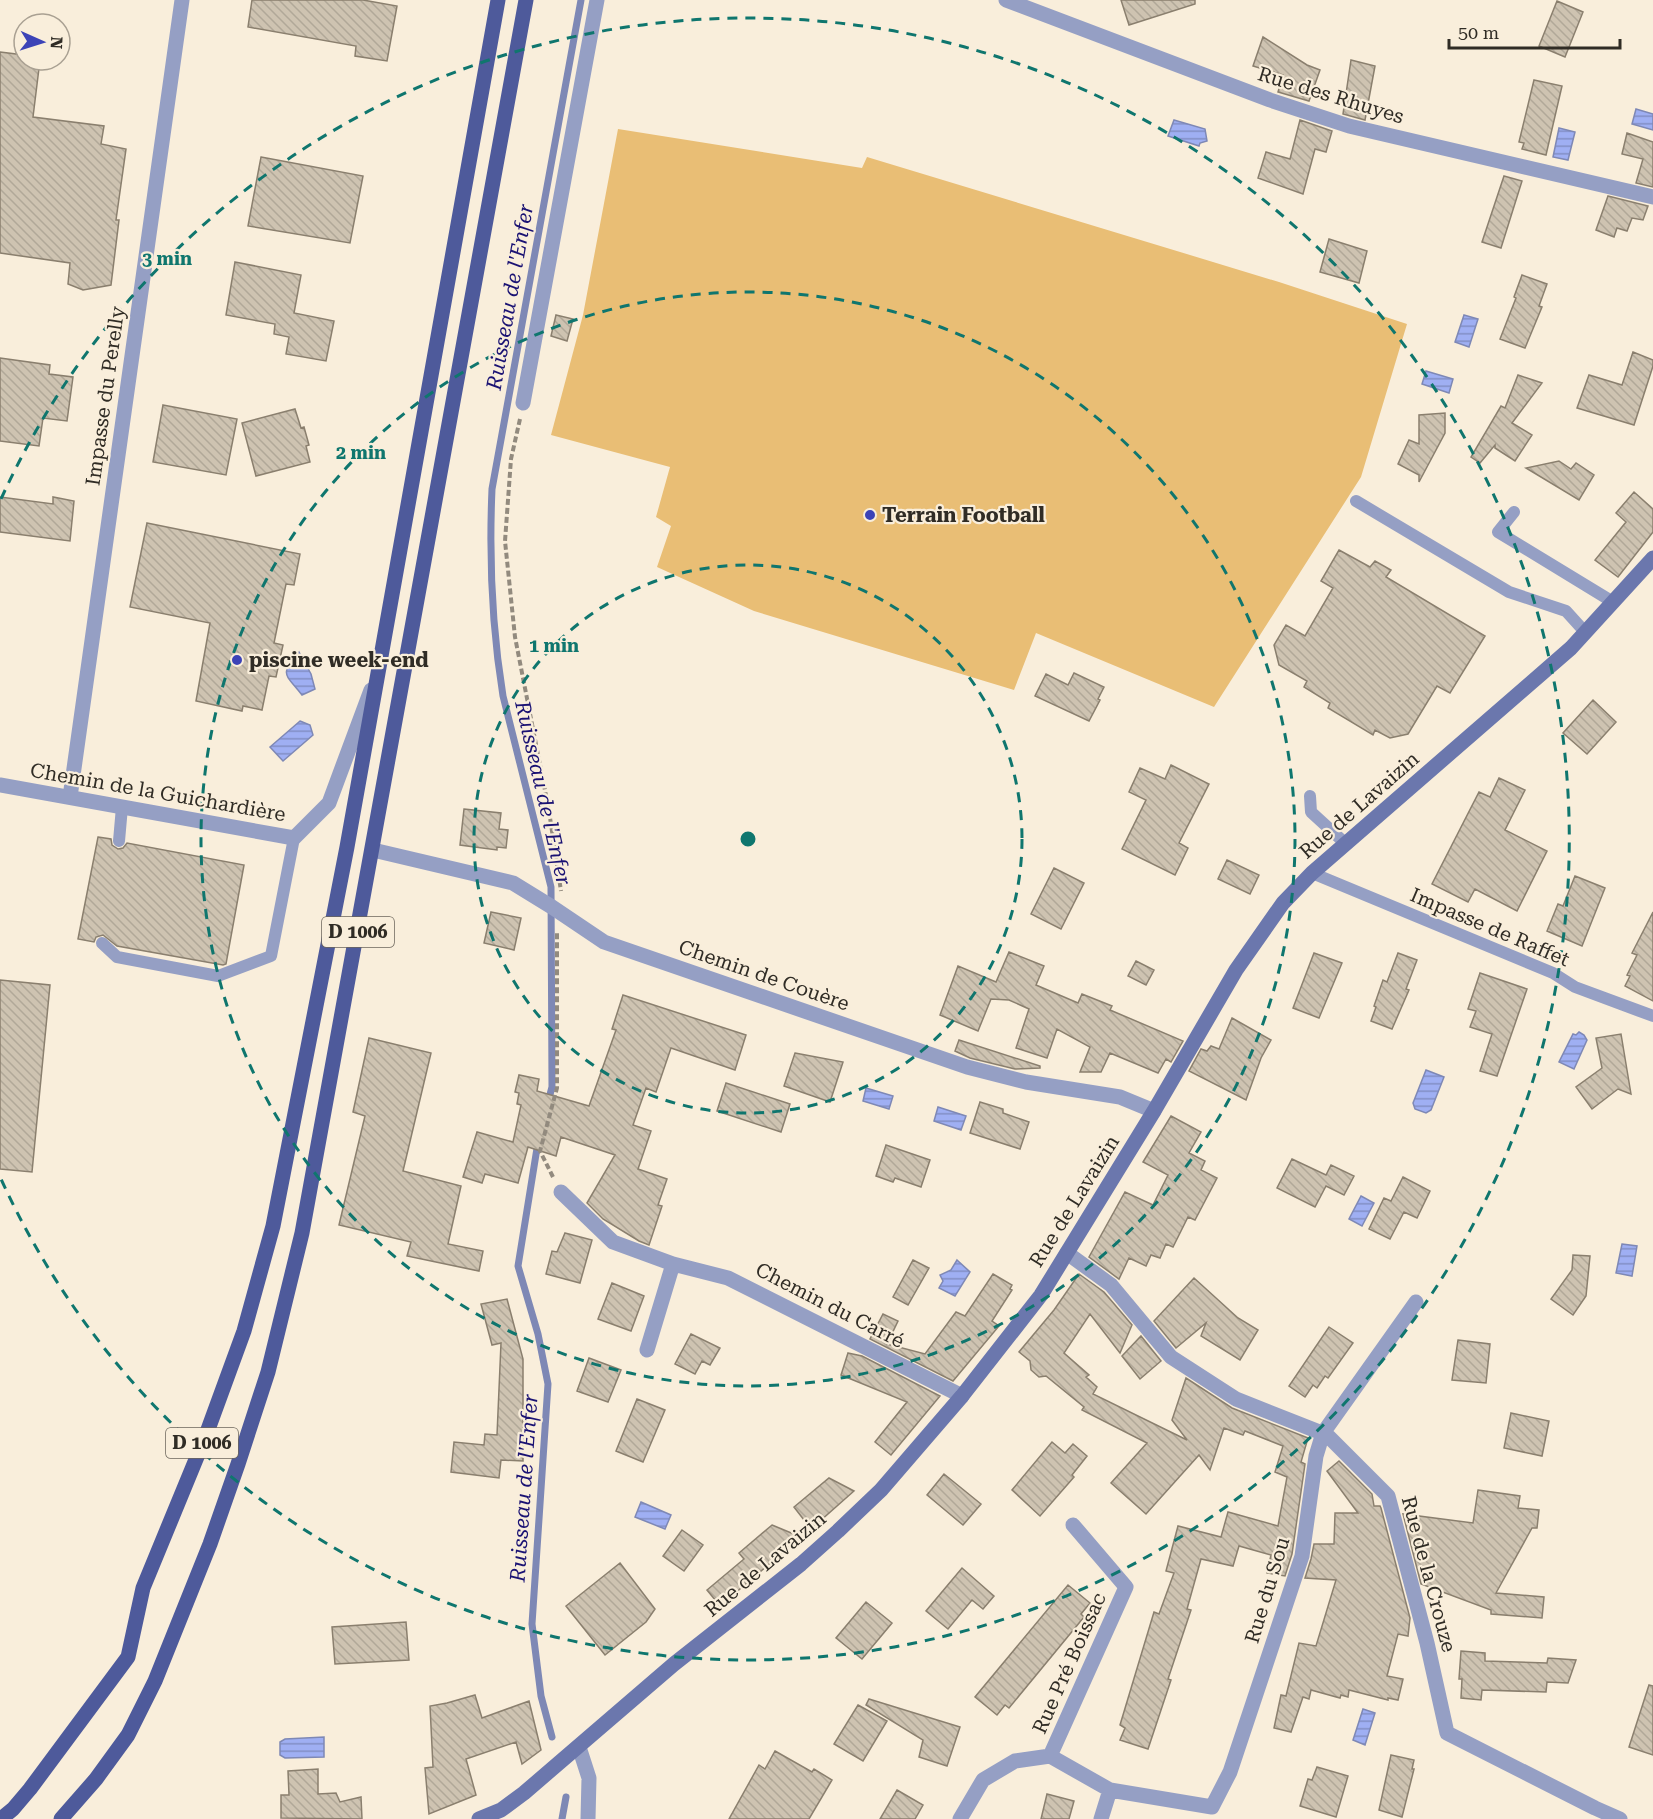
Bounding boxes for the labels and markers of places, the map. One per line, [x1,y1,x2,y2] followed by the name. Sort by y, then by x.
[882,503,1045,527] place label: Terrain Football
[863,508,877,522] marker: Terrain Football
[249,648,429,672] place label: piscine week-end
[230,653,244,667] marker: piscine week-end
[738,829,758,849] centre of rings

